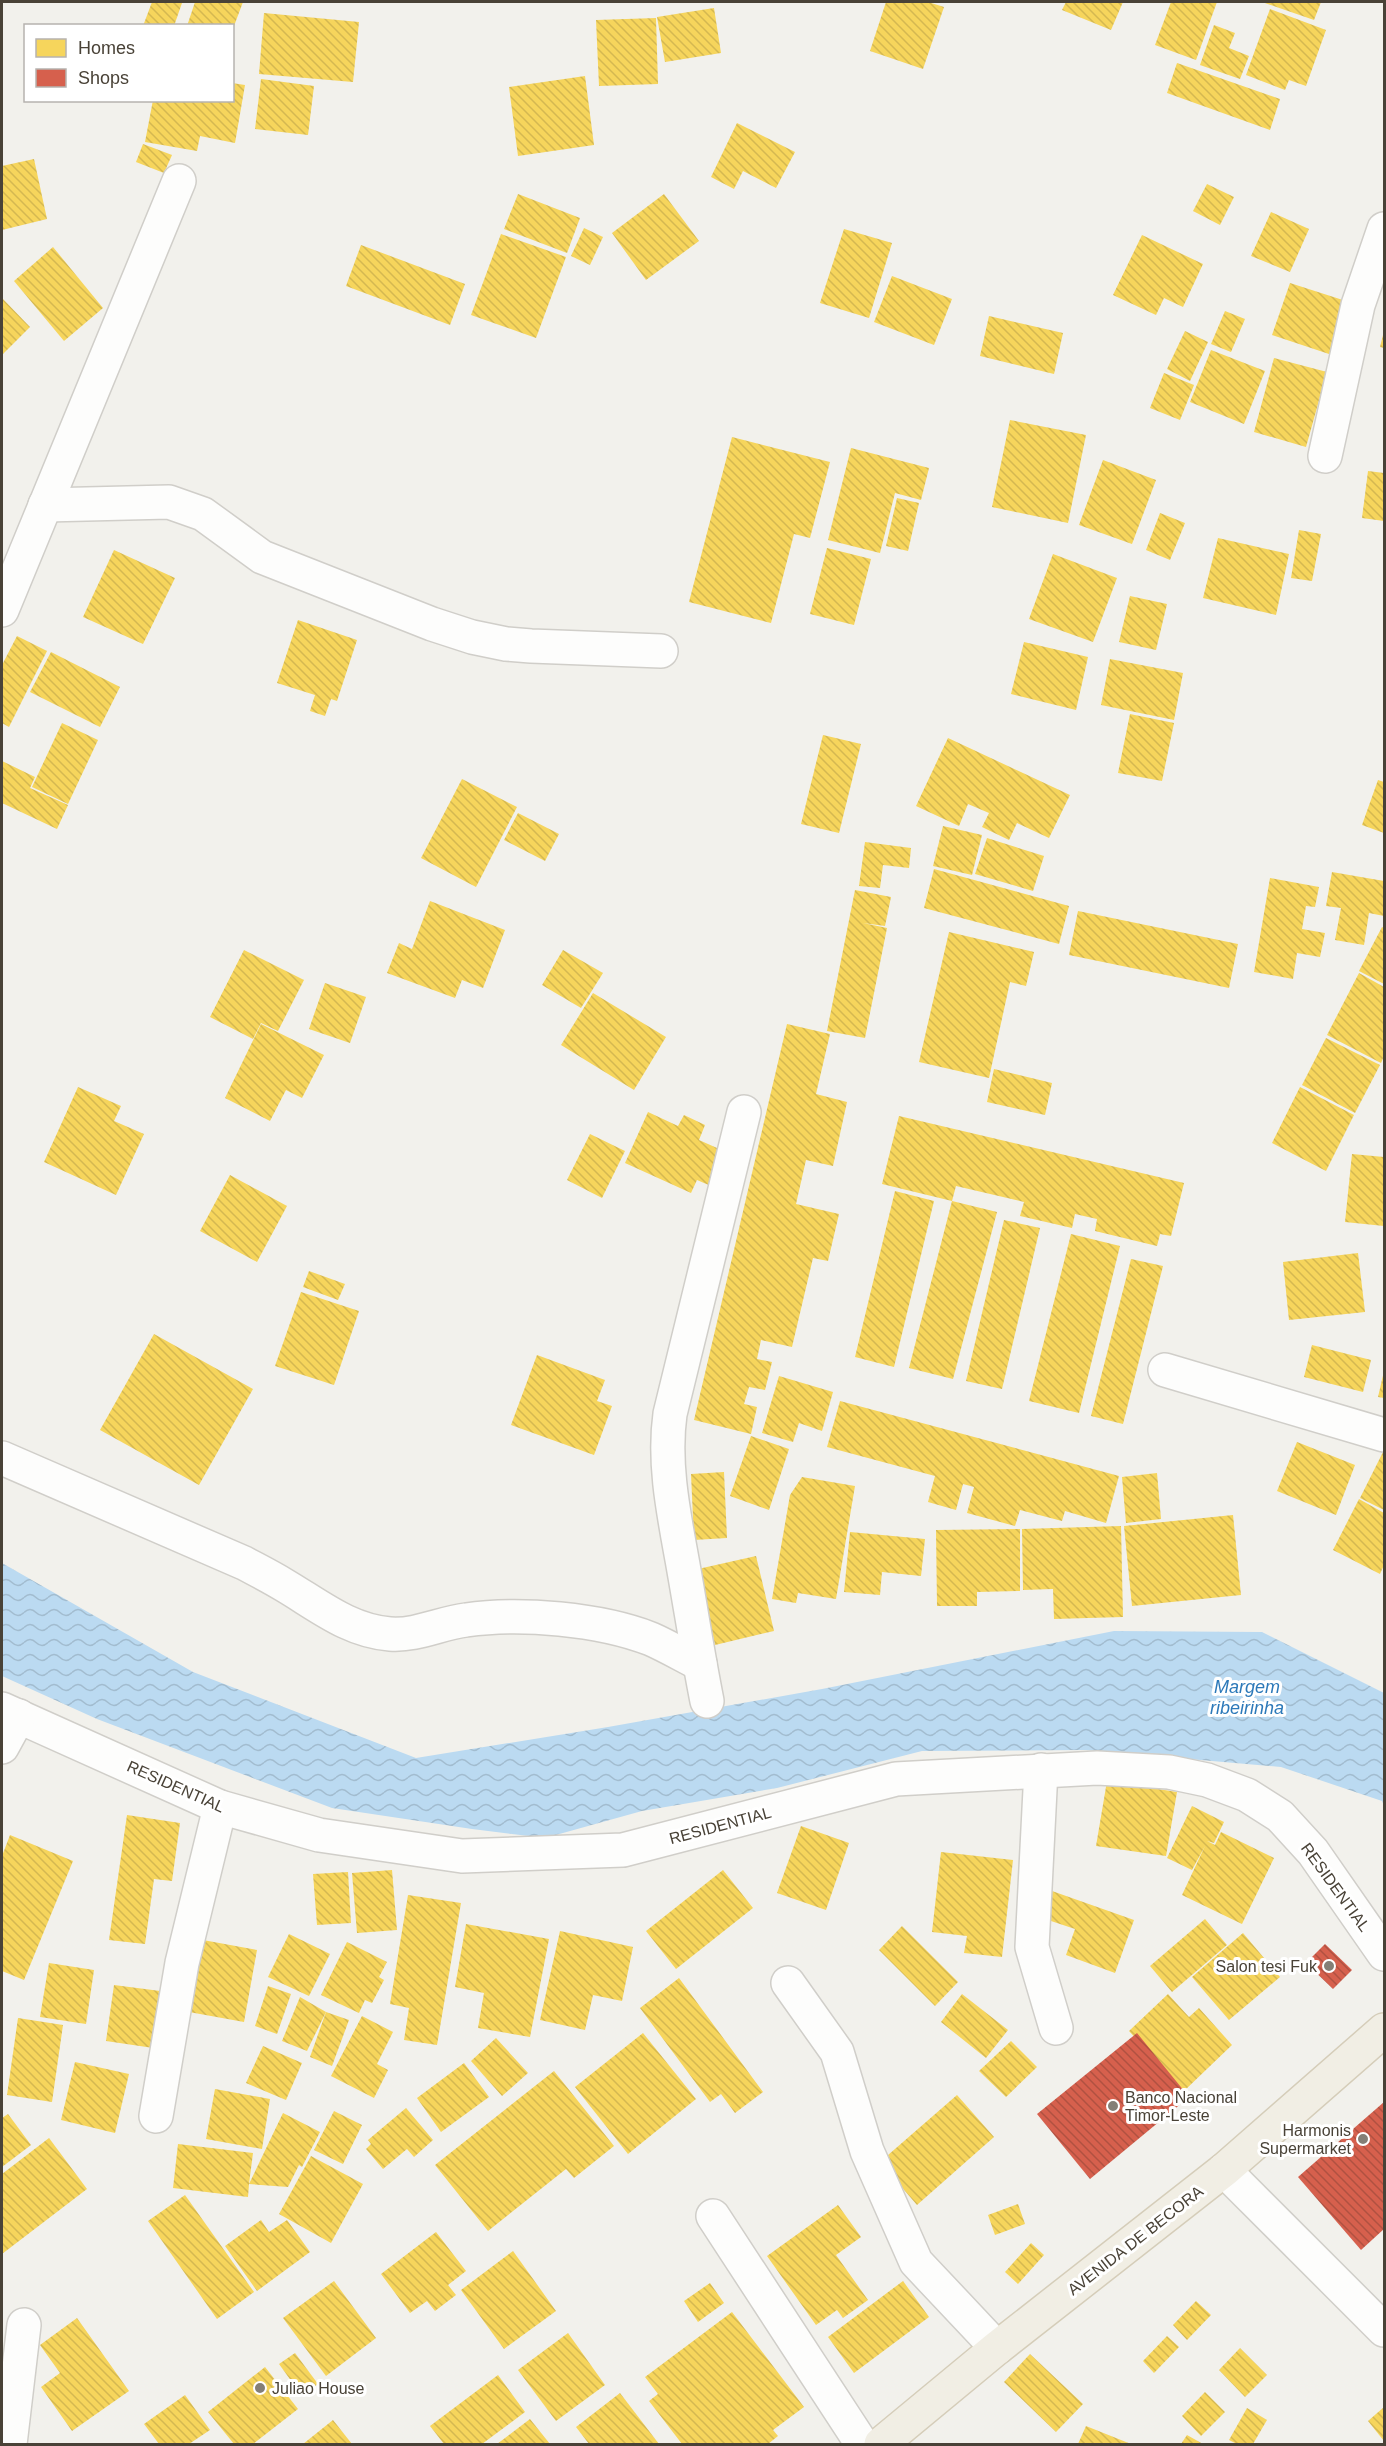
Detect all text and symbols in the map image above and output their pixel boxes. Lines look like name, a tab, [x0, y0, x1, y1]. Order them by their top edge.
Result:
legend	[24, 24, 234, 102]
text: Homes	[78, 38, 135, 58]
text: Shops	[78, 68, 129, 88]
water label: Margem ribeirinha	[1210, 1677, 1284, 1718]
street label: RESIDENTIAL	[124, 1757, 227, 1816]
street label: RESIDENTIAL	[667, 1804, 773, 1847]
street label: RESIDENTIAL	[1298, 1840, 1373, 1935]
place label: Salon tesi Fuk	[1216, 1958, 1318, 1975]
marker: Salon tesi Fuk	[1322, 1959, 1336, 1973]
place label: Banco Nacional Timor-Leste	[1125, 2089, 1237, 2124]
marker: Banco Nacional Timor-Leste	[1106, 2099, 1120, 2113]
place label: Harmonis Supermarket	[1259, 2122, 1352, 2157]
marker: Harmonis Supermarket	[1356, 2132, 1370, 2146]
street label: AVENIDA DE BECORA	[1064, 2182, 1207, 2298]
place label: Juliao House	[272, 2380, 365, 2397]
marker: Juliao House	[253, 2381, 267, 2395]

